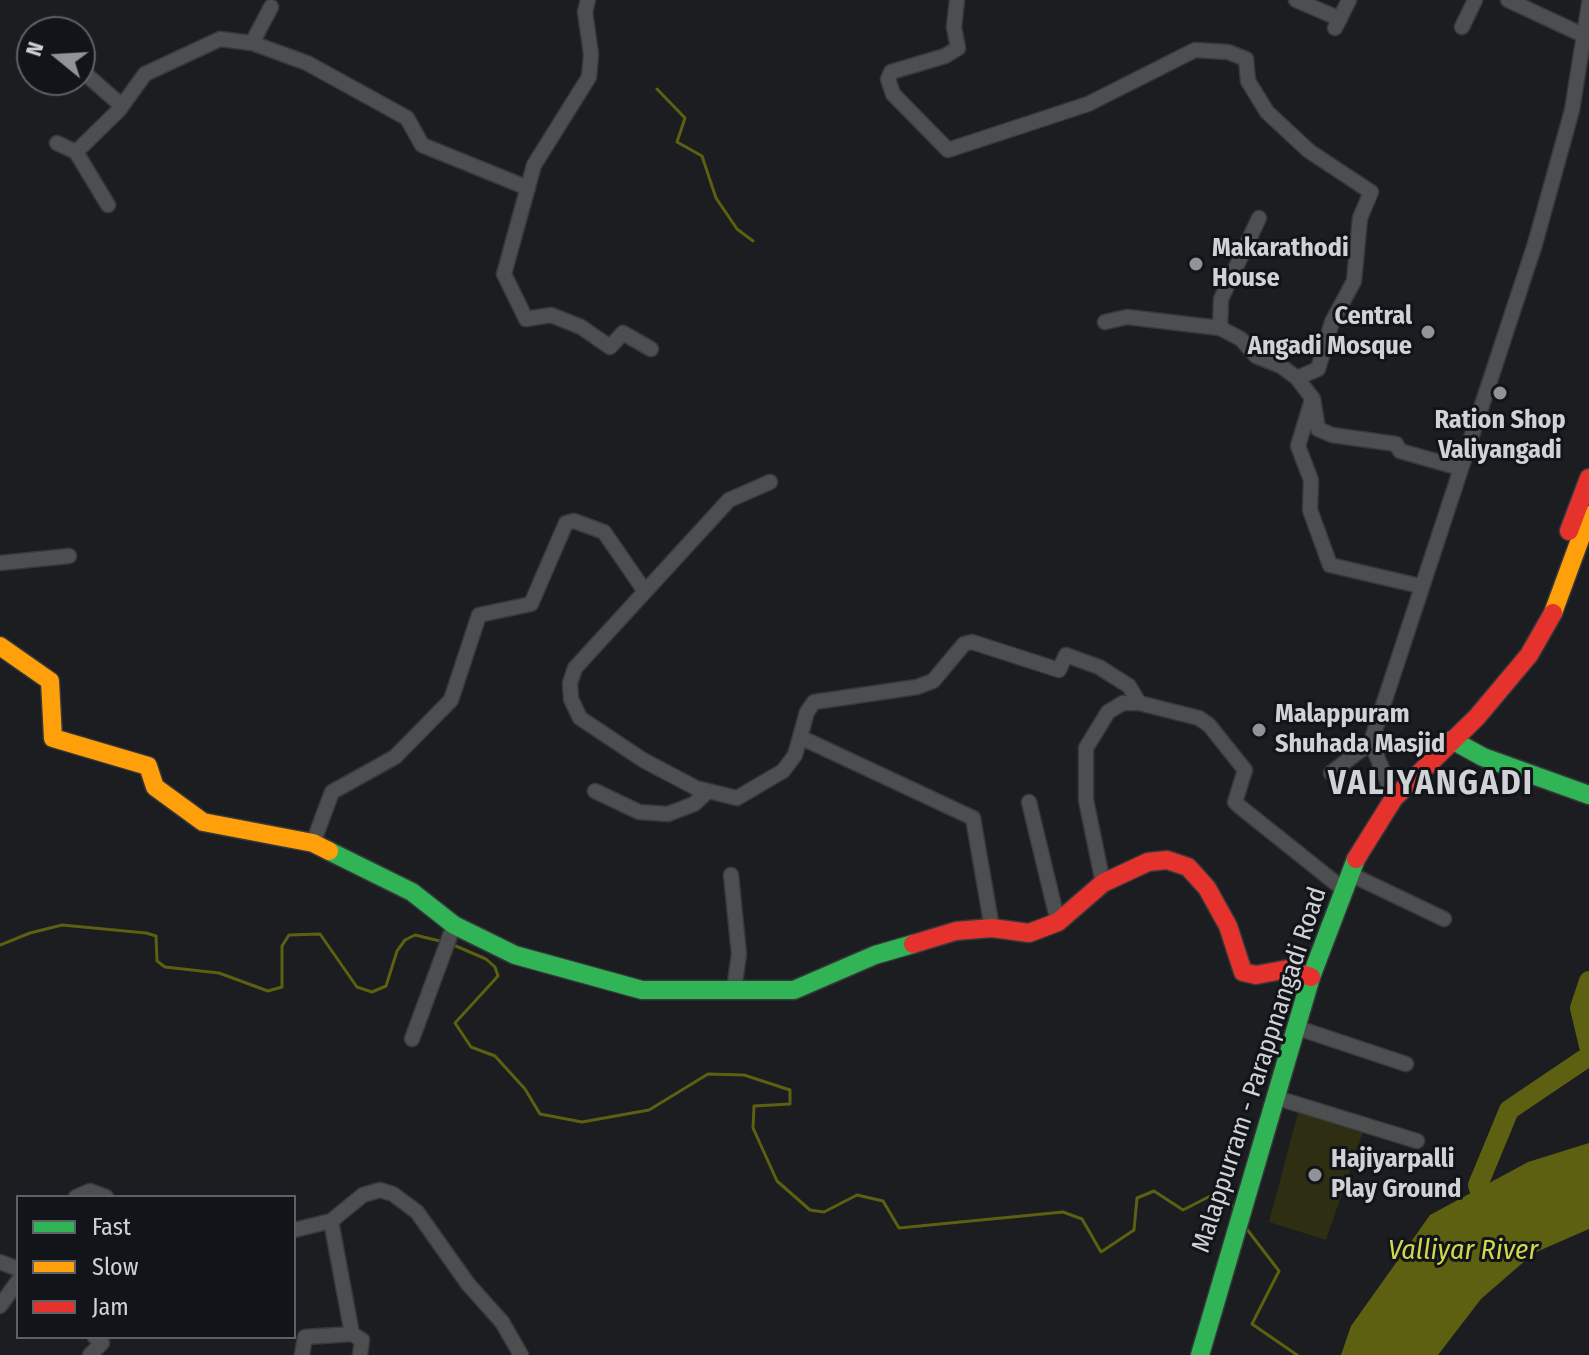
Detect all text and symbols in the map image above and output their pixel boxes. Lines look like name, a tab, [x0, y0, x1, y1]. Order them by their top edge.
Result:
north arrow	[16, 16, 96, 96]
text: N	[20, 39, 49, 59]
place label: Makarathodi House	[1212, 233, 1349, 294]
marker: Makarathodi House	[1187, 255, 1205, 273]
place label: Central Angadi Mosque	[1248, 301, 1412, 362]
marker: Central Angadi Mosque	[1419, 323, 1437, 341]
marker: Ration Shop Valiyangadi	[1491, 384, 1509, 402]
place label: Ration Shop Valiyangadi	[1434, 405, 1566, 466]
place label: Malappuram Shuhada Masjid	[1275, 699, 1445, 760]
marker: Malappuram Shuhada Masjid	[1250, 721, 1268, 739]
district label: VALIYANGADI	[1328, 765, 1534, 805]
street label: Malappurram - Parappnangadi Road	[1186, 883, 1334, 1257]
place label: Hajiyarpalli Play Ground	[1331, 1144, 1461, 1206]
marker: Hajiyarpalli Play Ground	[1306, 1166, 1324, 1184]
legend	[16, 1195, 296, 1339]
text: Fast	[92, 1213, 131, 1241]
water label: Valliyar River	[1388, 1234, 1538, 1268]
text: Slow	[92, 1253, 138, 1281]
text: Jam	[92, 1293, 129, 1321]

